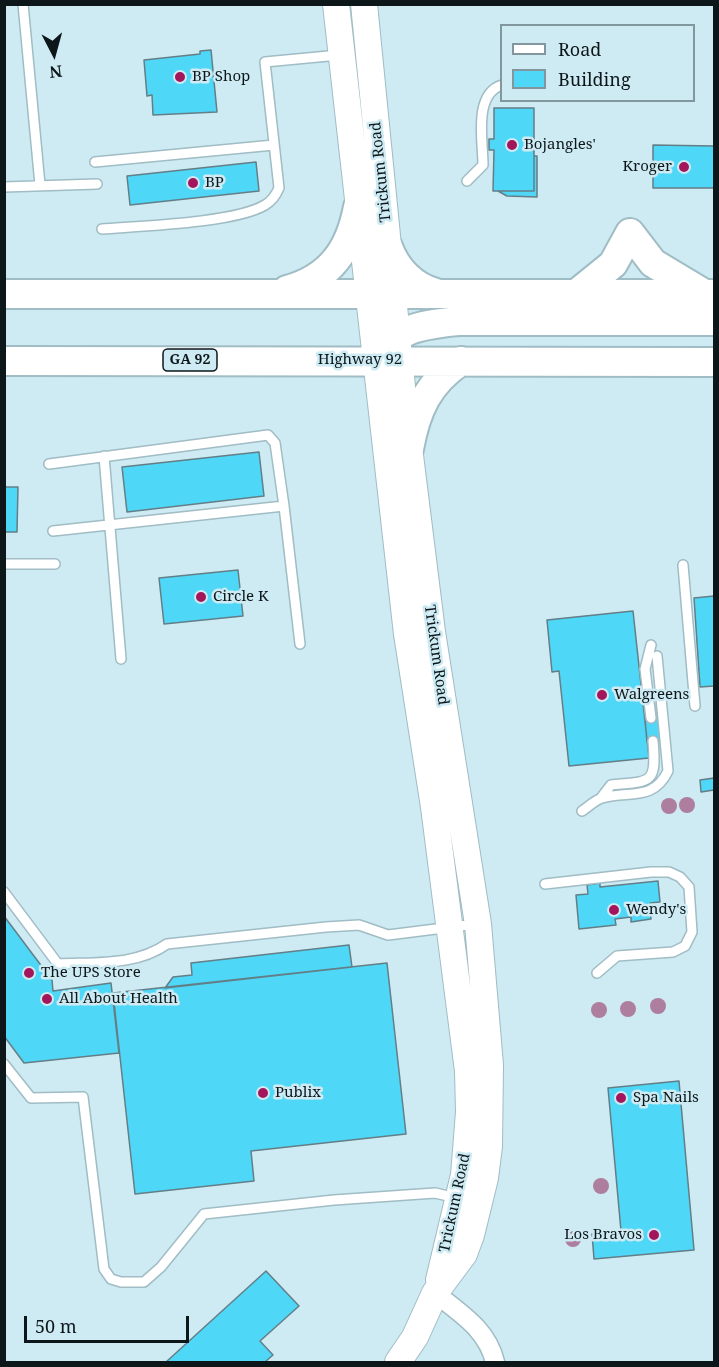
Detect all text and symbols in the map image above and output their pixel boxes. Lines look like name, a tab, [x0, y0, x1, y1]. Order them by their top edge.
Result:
north arrow	[24, 24, 84, 84]
legend	[500, 24, 695, 102]
text: Road	[558, 37, 601, 61]
text: N	[48, 60, 63, 83]
text: Building	[558, 67, 631, 91]
place label: BP Shop	[192, 68, 250, 86]
marker: BP Shop	[173, 70, 187, 84]
street label: Trickum Road	[367, 121, 395, 223]
place label: Bojangles'	[524, 136, 596, 154]
marker: Bojangles'	[505, 138, 519, 152]
place label: Kroger	[623, 158, 672, 176]
marker: Kroger	[677, 160, 691, 174]
place label: BP	[205, 174, 224, 192]
marker: BP	[186, 176, 200, 190]
road number: GA 92	[163, 349, 217, 371]
street label: Highway 92	[318, 351, 402, 369]
place label: Circle K	[213, 588, 269, 606]
marker: Circle K	[194, 590, 208, 604]
street label: Trickum Road	[420, 604, 452, 706]
place label: Walgreens	[614, 686, 689, 704]
marker: Walgreens	[595, 688, 609, 702]
place label: Wendy's	[626, 901, 686, 919]
marker: Wendy's	[607, 903, 621, 917]
place label: The UPS Store	[41, 964, 141, 982]
marker: The UPS Store	[22, 966, 36, 980]
place label: All About Health	[59, 990, 178, 1008]
marker: All About Health	[40, 992, 54, 1006]
place label: Publix	[275, 1084, 321, 1102]
marker: Publix	[256, 1086, 270, 1100]
place label: Spa Nails	[633, 1089, 699, 1107]
marker: Spa Nails	[614, 1091, 628, 1105]
street label: Trickum Road	[436, 1152, 474, 1254]
place label: Los Bravos	[564, 1226, 642, 1244]
marker: Los Bravos	[647, 1228, 661, 1242]
scale bar	[27, 1304, 192, 1342]
text: 50 m	[35, 1314, 77, 1338]

